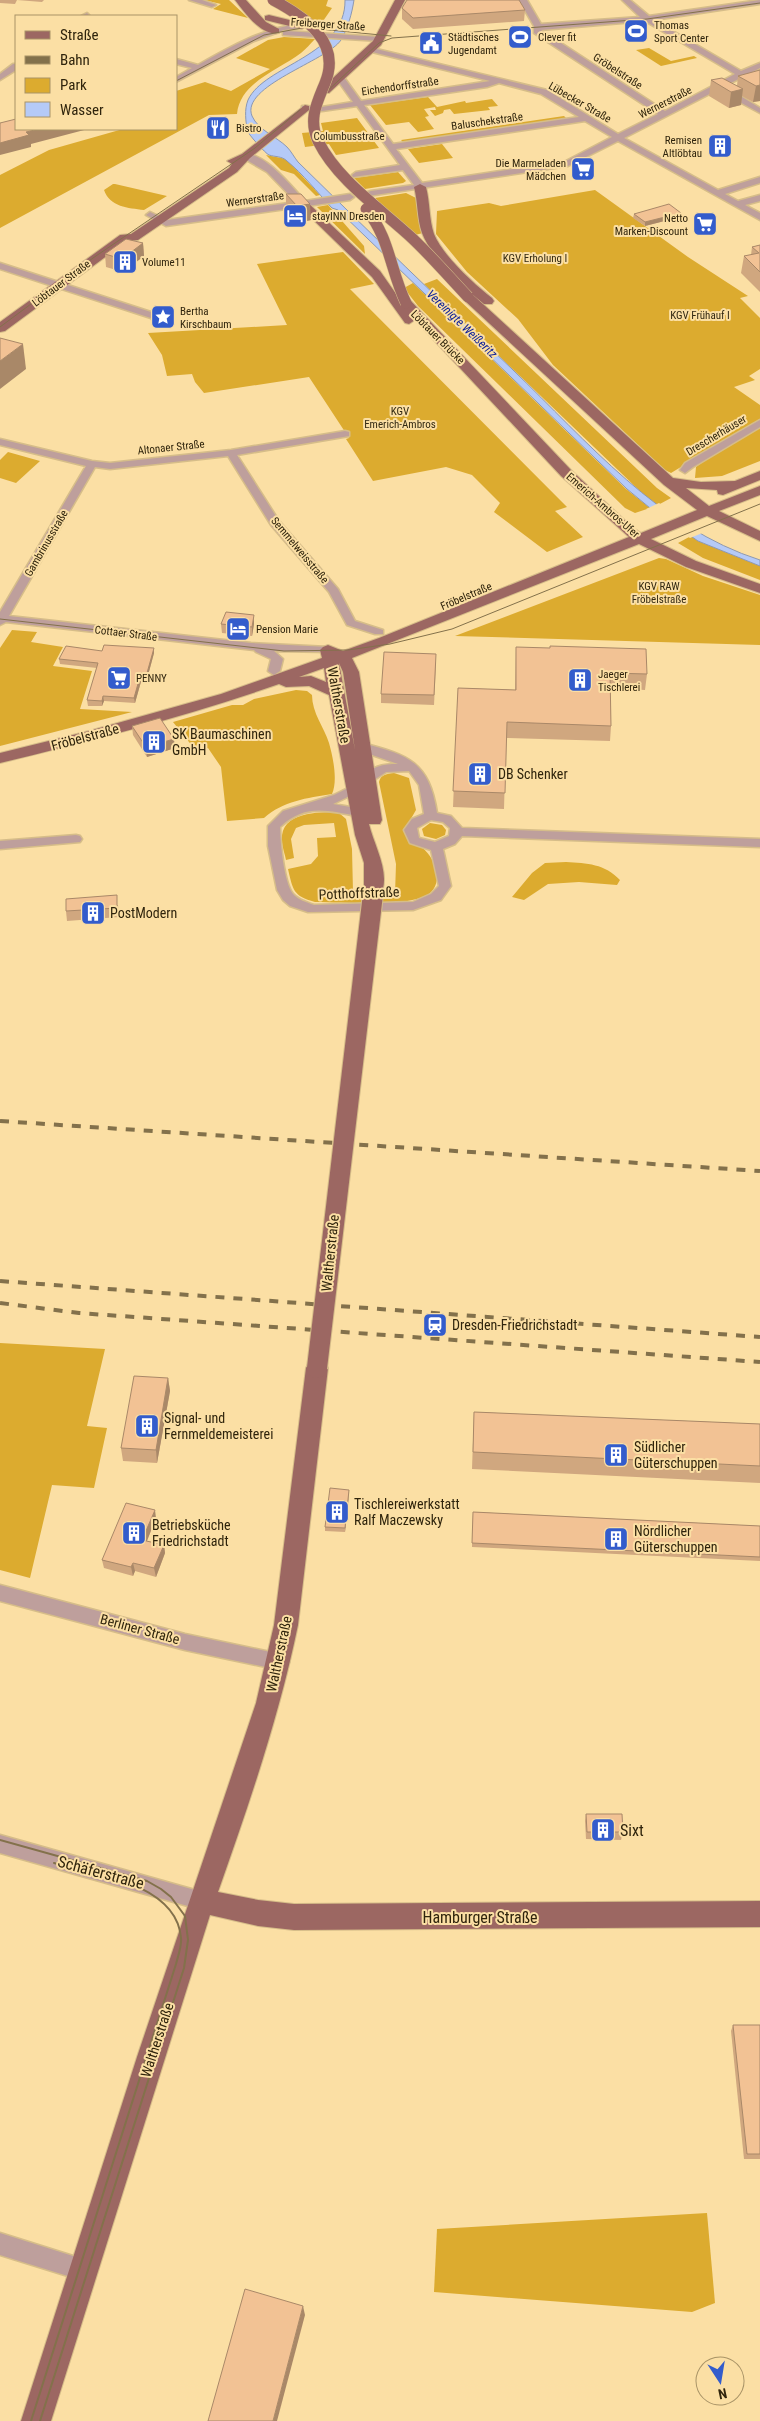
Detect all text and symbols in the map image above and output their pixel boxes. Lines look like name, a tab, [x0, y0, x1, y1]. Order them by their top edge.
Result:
legend	[15, 15, 178, 130]
street label: Freiberger Straße	[290, 15, 366, 34]
sports icon: Thomas Sport Center	[623, 18, 649, 44]
place label: Thomas Sport Center	[654, 19, 709, 45]
sports icon: Clever fit	[507, 24, 533, 50]
text: Straße	[60, 26, 99, 44]
public building icon: Städtisches Jugendamt	[418, 30, 444, 56]
place label: Städtisches Jugendamt	[448, 31, 499, 57]
place label: Clever fit	[538, 31, 576, 44]
text: Bahn	[60, 51, 90, 69]
street label: Gröbelstraße	[591, 51, 645, 92]
street label: Eichendorffstraße	[361, 75, 440, 98]
text: Park	[60, 76, 87, 94]
street label: Lübecker Straße	[546, 79, 613, 126]
street label: Wernerstraße	[636, 83, 694, 121]
text: Wasser	[60, 101, 104, 119]
street label: Baluschekstraße	[450, 110, 524, 133]
restaurant icon: Bistro	[205, 115, 231, 141]
place label: Bistro	[236, 122, 262, 135]
park label: Columbusstraße	[313, 130, 385, 143]
building icon: Remisen Altlöbtau	[707, 133, 733, 159]
place label: Remisen Altlöbtau	[663, 134, 702, 160]
supermarket icon: Die Marmeladen Mädchen	[570, 156, 596, 182]
place label: Die Marmeladen Mädchen	[495, 157, 566, 183]
street label: Wernerstraße	[225, 189, 285, 210]
hotel icon: stayINN Dresden	[282, 203, 308, 229]
place label: stayINN Dresden	[312, 210, 385, 223]
supermarket icon: Netto Marken-Discount	[692, 211, 718, 237]
place label: Netto Marken-Discount	[615, 212, 688, 238]
building icon: Volume11	[112, 249, 138, 275]
park label: KGV Erholung I	[503, 252, 567, 265]
place label: Volume11	[142, 256, 186, 269]
street label: Löbtauer Straße	[30, 257, 93, 309]
water label: Vereinigte Weißeritz	[424, 287, 501, 362]
place icon: Bertha Kirschbaum	[150, 304, 176, 330]
place label: Bertha Kirschbaum	[180, 305, 232, 331]
street label: Löbtauer Brücke	[408, 308, 467, 367]
park label: KGV Frühauf I	[670, 309, 730, 322]
park label: KGV Emerich-Ambros	[364, 405, 436, 431]
street label: Drescherhäuser	[684, 412, 749, 459]
street label: Altonaer Straße	[137, 438, 205, 457]
street label: Emerich-Ambros-Ufer	[563, 470, 642, 541]
street label: Gambrinusstraße	[22, 508, 71, 579]
street label: Semmelweisstraße	[268, 515, 331, 586]
street label: Fröbelstraße	[439, 580, 494, 613]
park label: KGV RAW Fröbelstraße	[632, 580, 686, 606]
hotel icon: Pension Marie	[225, 616, 251, 642]
street label: Cottaer Straße	[94, 623, 158, 644]
place label: Pension Marie	[256, 623, 318, 636]
supermarket icon: PENNY	[106, 665, 132, 691]
street label: Waltherstraße	[324, 666, 354, 745]
building icon: Jaeger Tischlerei	[567, 667, 593, 693]
place label: Jaeger Tischlerei	[598, 668, 640, 694]
place label: PENNY	[136, 672, 167, 685]
street label: Fröbelstraße	[49, 720, 121, 754]
place label: SK Baumaschinen GmbH	[172, 726, 271, 758]
building icon: SK Baumaschinen GmbH	[141, 729, 167, 755]
building icon: DB Schenker	[467, 761, 493, 787]
place label: DB Schenker	[498, 766, 568, 782]
street label: Potthoffstraße	[318, 884, 400, 902]
building icon: PostModern	[80, 900, 106, 926]
place label: PostModern	[110, 905, 177, 921]
street label: Waltherstraße	[318, 1213, 342, 1292]
station icon: Dresden-Friedrichstadt	[422, 1312, 448, 1338]
place label: Dresden-Friedrichstadt	[452, 1317, 577, 1333]
place label: Signal- und Fernmeldemeisterei	[164, 1410, 273, 1442]
building icon: Signal- und Fernmeldemeisterei	[134, 1413, 160, 1439]
place label: Südlicher Güterschuppen	[634, 1439, 718, 1471]
building icon: Südlicher Güterschuppen	[603, 1442, 629, 1468]
place label: Tischlereiwerkstatt Ralf Maczewsky	[354, 1496, 460, 1528]
building icon: Tischlereiwerkstatt Ralf Maczewsky	[324, 1499, 350, 1525]
place label: Betriebsküche Friedrichstadt	[152, 1517, 231, 1549]
building icon: Betriebsküche Friedrichstadt	[121, 1520, 147, 1546]
place label: Nördlicher Güterschuppen	[634, 1523, 718, 1555]
building icon: Nördlicher Güterschuppen	[603, 1526, 629, 1552]
street label: Berliner Straße	[98, 1611, 182, 1647]
street label: Waltherstraße	[263, 1614, 295, 1693]
building icon: Sixt	[590, 1817, 616, 1843]
place label: Sixt	[620, 1821, 644, 1840]
street label: Schäferstraße	[56, 1852, 146, 1893]
street label: Hamburger Straße	[422, 1908, 538, 1927]
street label: Waltherstraße	[137, 2000, 177, 2079]
north arrow	[695, 2356, 745, 2406]
text: N	[717, 2385, 729, 2402]

